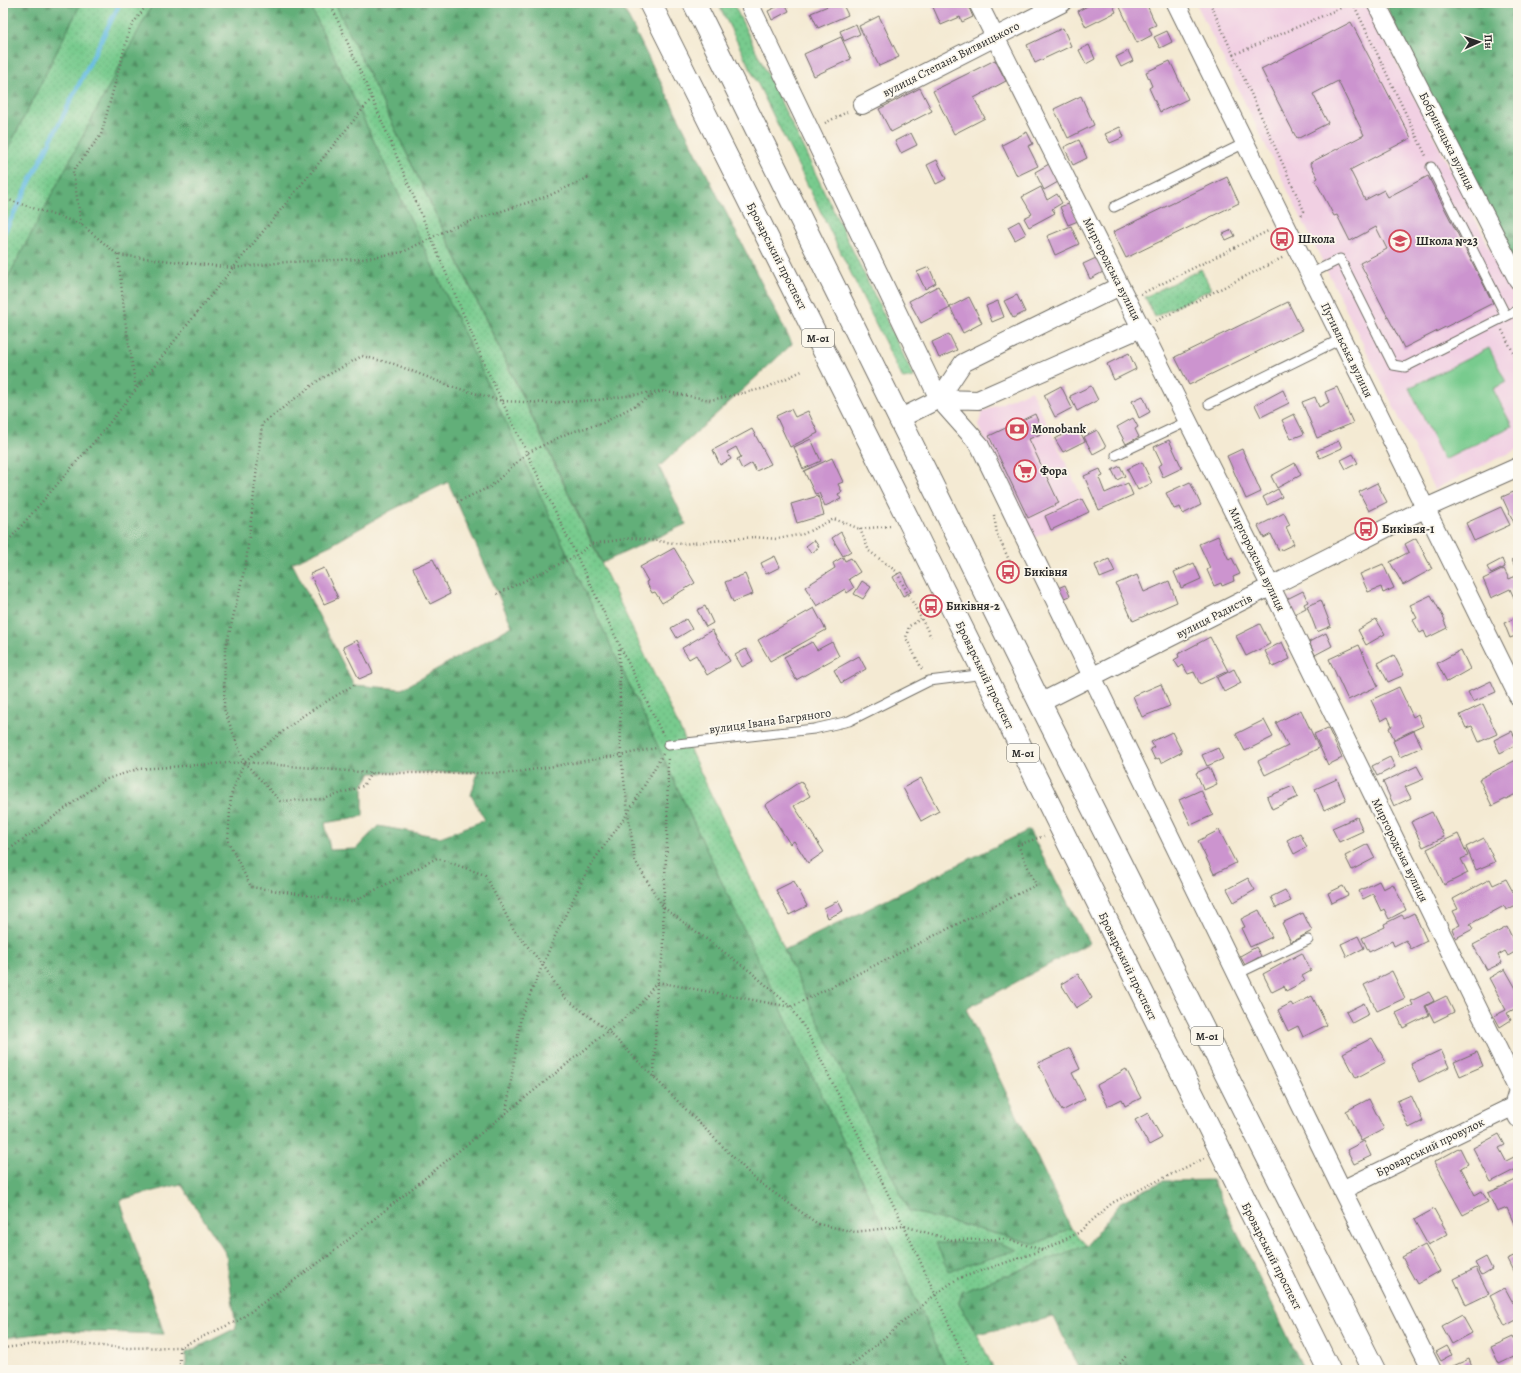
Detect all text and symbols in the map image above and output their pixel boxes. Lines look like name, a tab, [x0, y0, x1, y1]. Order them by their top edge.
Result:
street label: вулиця Степана Витвицького	[880, 17, 1022, 101]
north arrow	[1459, 22, 1499, 62]
text: Пн	[1481, 34, 1496, 50]
street label: Бобринецька вулиця	[1415, 89, 1479, 193]
street label: Броварський проспект	[743, 200, 811, 313]
street label: Миргородська вулиця	[1079, 215, 1145, 323]
bus stop icon: Школа	[1269, 226, 1295, 252]
school or university icon: Школа №23	[1387, 228, 1413, 254]
place label: Школа	[1298, 231, 1335, 247]
place label: Школа №23	[1416, 233, 1478, 249]
street label: Путивльська вулиця	[1317, 300, 1377, 400]
road number: М-01	[802, 329, 834, 347]
bank icon: Monobank	[1004, 416, 1030, 442]
place label: Monobank	[1032, 421, 1087, 437]
supermarket icon: Фора	[1012, 458, 1038, 484]
place label: Фора	[1040, 463, 1067, 479]
street label: Миргородська вулиця	[1225, 504, 1289, 614]
bus stop icon: Бикiвня-1	[1353, 516, 1379, 542]
place label: Бикiвня-1	[1382, 521, 1435, 537]
bus stop icon: Бикiвня	[995, 559, 1021, 585]
place label: Бикiвня	[1024, 564, 1068, 580]
street label: вулиця Радистів	[1173, 590, 1255, 642]
bus stop icon: Бикiвня-2	[918, 593, 944, 619]
place label: Бикiвня-2	[946, 598, 1000, 614]
street label: Броварський проспект	[952, 618, 1018, 732]
street label: вулиця Івана Багряного	[708, 705, 832, 737]
road number: М-01	[1007, 744, 1039, 762]
street label: Миргородська вулиця	[1368, 795, 1432, 905]
street label: Броварський проспект	[1095, 909, 1161, 1023]
road number: М-01	[1191, 1027, 1223, 1045]
street label: Броварський провулок	[1373, 1114, 1487, 1180]
street label: Броварський проспект	[1238, 1200, 1306, 1313]

